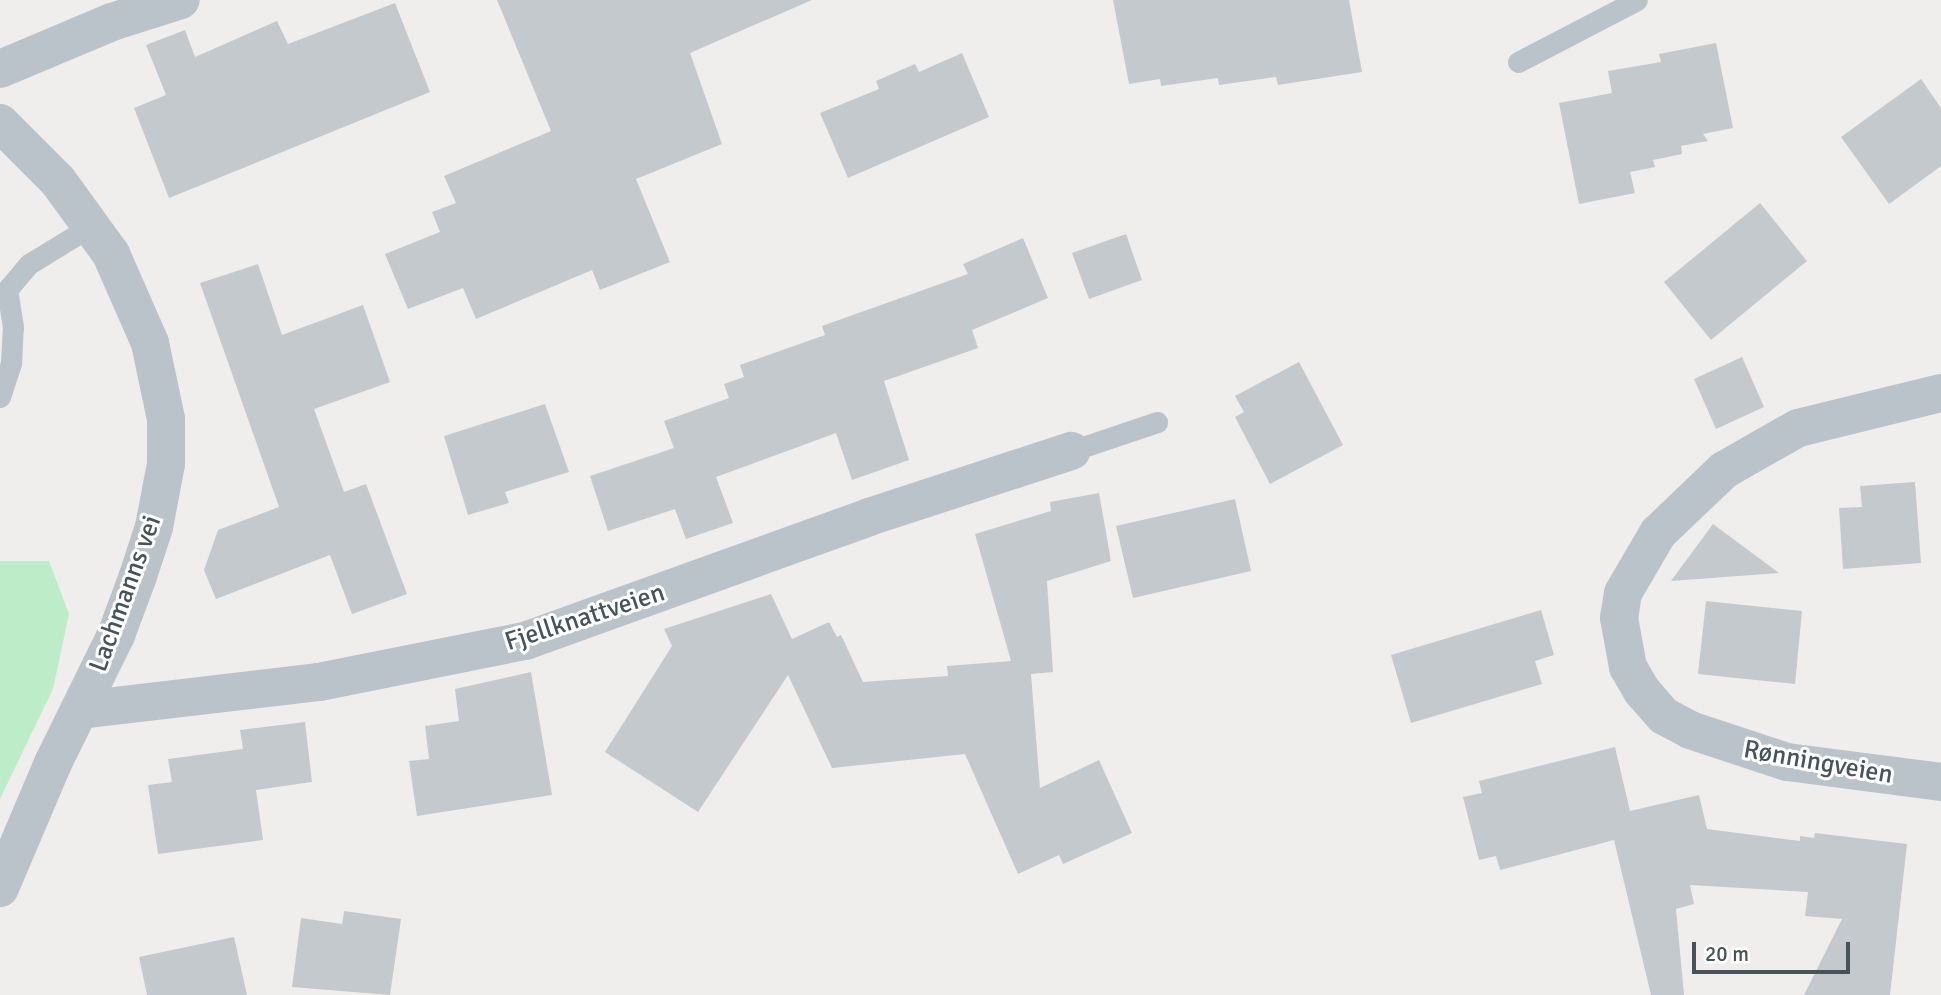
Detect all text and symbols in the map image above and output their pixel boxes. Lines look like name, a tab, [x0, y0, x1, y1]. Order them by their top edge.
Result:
street label: Lachmanns vei	[83, 512, 169, 676]
street label: Fjellknattveien	[501, 577, 669, 659]
street label: Rønningveien	[1741, 735, 1895, 791]
scale bar	[1696, 928, 1854, 972]
text: 20 m	[1705, 941, 1749, 967]

